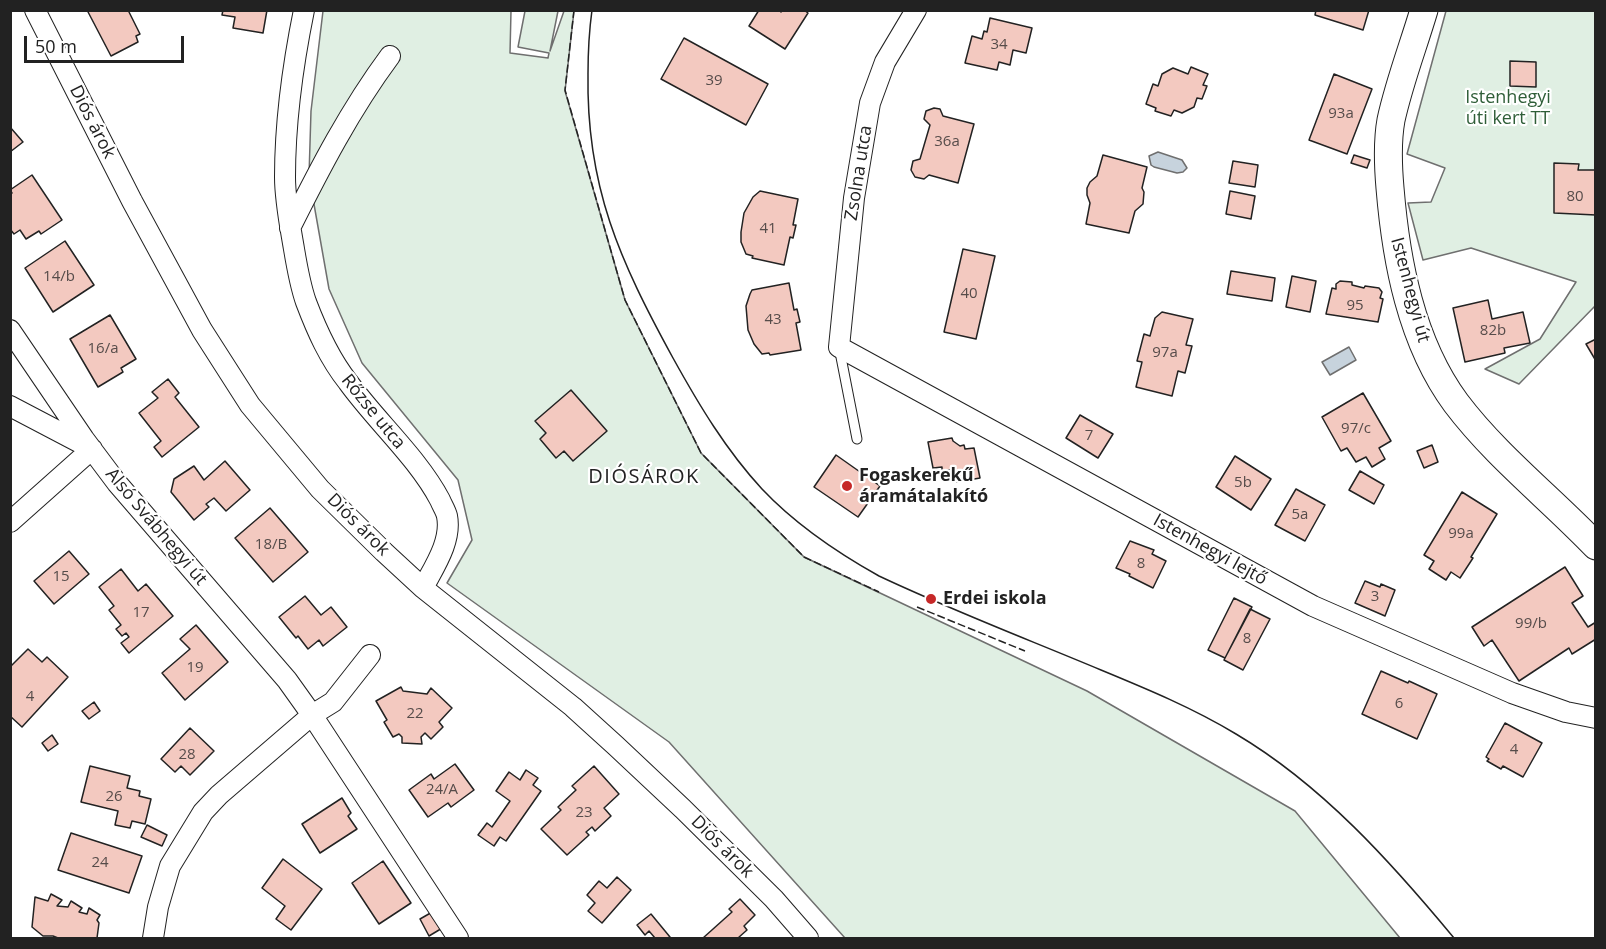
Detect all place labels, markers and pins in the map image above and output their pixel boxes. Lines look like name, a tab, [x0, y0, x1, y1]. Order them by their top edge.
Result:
place label: Fogaskerekű áramátalakító	[859, 465, 988, 508]
marker: Fogaskerekű áramátalakító	[840, 479, 854, 493]
place label: Erdei iskola	[943, 588, 1047, 610]
marker: Erdei iskola	[924, 592, 938, 606]

